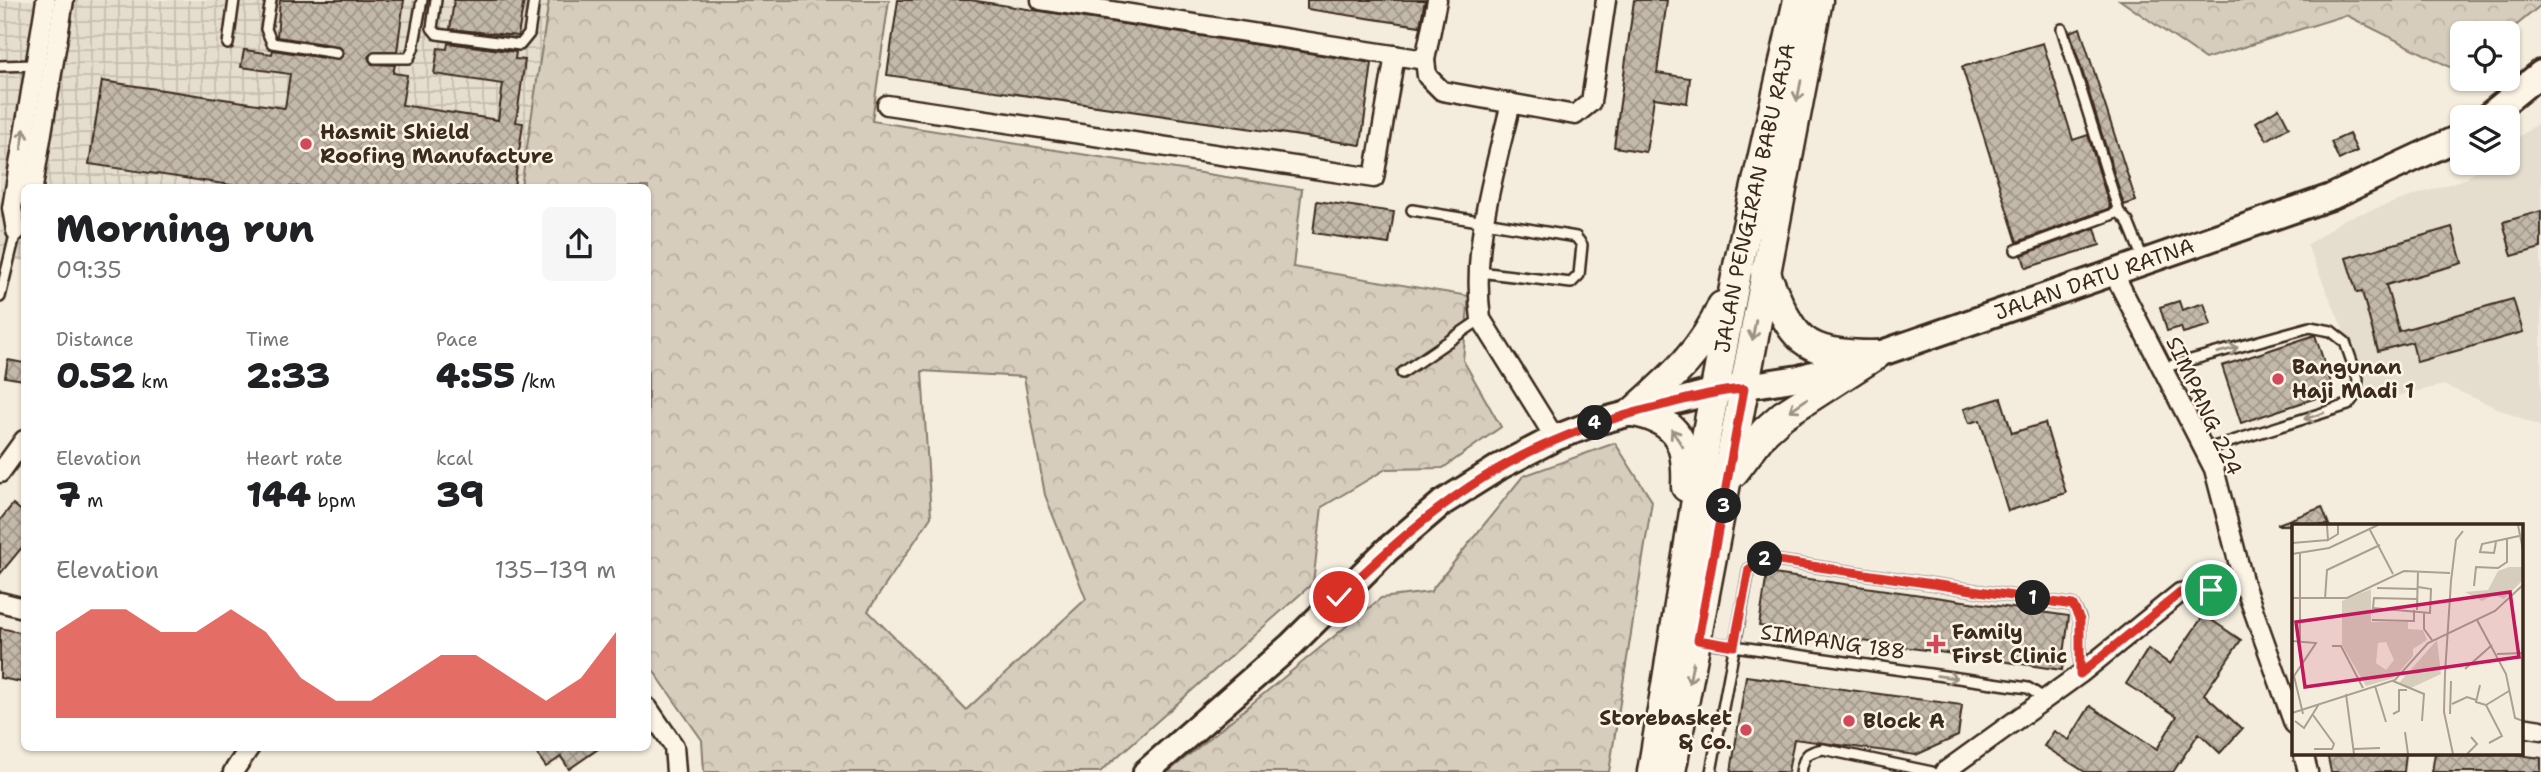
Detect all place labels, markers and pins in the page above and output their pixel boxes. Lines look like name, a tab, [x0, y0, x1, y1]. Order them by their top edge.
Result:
place label: Hasmit Shield Roofing Manufacture	[320, 118, 554, 170]
marker: Hasmit Shield Roofing Manufacture	[298, 136, 314, 152]
place label: Bangunan Haji Madi 1	[2292, 353, 2414, 405]
marker: Bangunan Haji Madi 1	[2270, 371, 2286, 387]
pin: 4	[1578, 406, 1612, 440]
pin: 3	[1706, 489, 1742, 524]
pin: 2	[1748, 542, 1782, 576]
pin	[2181, 560, 2241, 620]
pin	[1309, 567, 1369, 627]
pin: 1	[2016, 580, 2050, 616]
place label: Family First Clinic	[1952, 618, 2067, 670]
marker: Family First Clinic	[1926, 634, 1946, 654]
place label: Storebasket & Co.	[1599, 704, 1732, 756]
place label: Block A	[1863, 707, 1945, 735]
marker: Block A	[1841, 713, 1857, 729]
marker: Storebasket & Co.	[1738, 722, 1754, 738]

